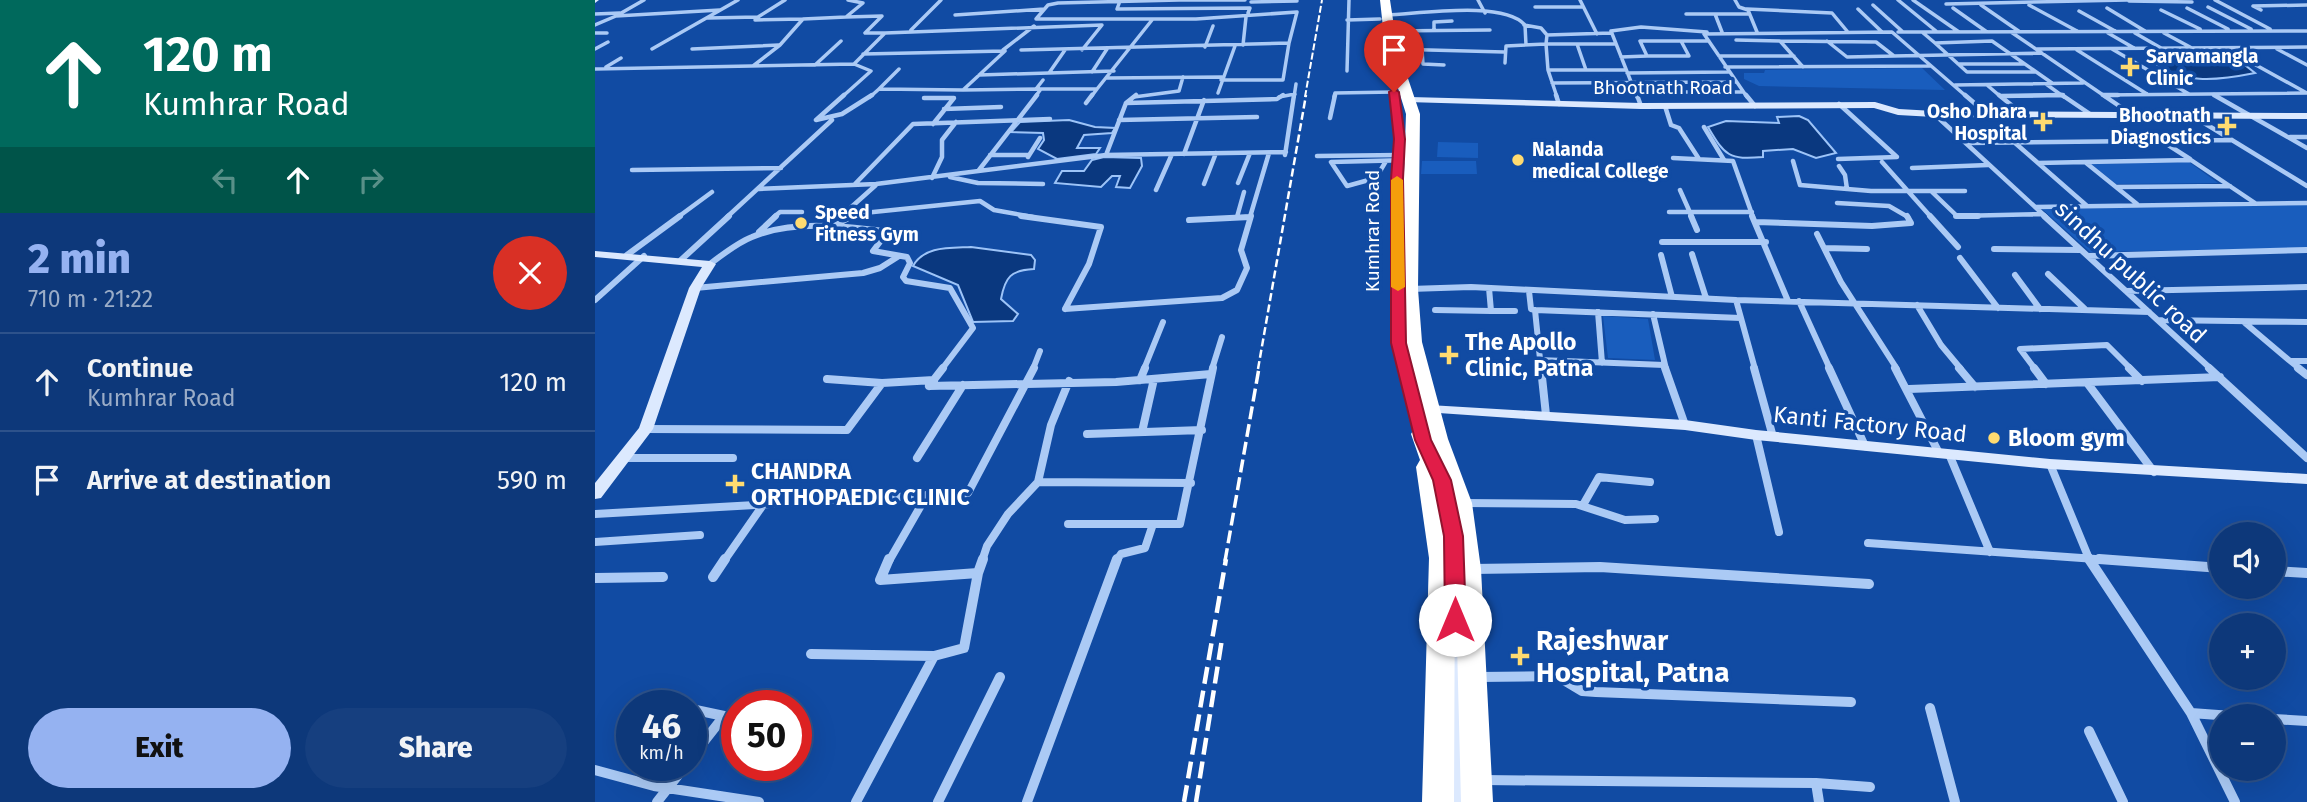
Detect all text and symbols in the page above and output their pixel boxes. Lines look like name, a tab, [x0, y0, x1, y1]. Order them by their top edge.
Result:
pin	[1364, 20, 1424, 92]
text: 120 m	[143, 25, 273, 84]
icon: ahead	[28, 28, 119, 119]
icon: arrive	[1375, 31, 1413, 69]
place label: Sarvamangla Clinic	[2146, 45, 2259, 90]
marker: Sarvamangla Clinic	[2120, 57, 2140, 77]
street label: Bhootnath Road	[1593, 76, 1733, 99]
text: Kumhrar Road	[143, 85, 350, 123]
place label: Osho Dhara Hospital	[1927, 100, 2027, 145]
place label: Bhootnath Diagnostics	[2110, 104, 2211, 149]
marker: Osho Dhara Hospital	[2033, 112, 2053, 132]
marker: Bhootnath Diagnostics	[2217, 116, 2237, 136]
place label: Nalanda medical College	[1532, 138, 1668, 183]
marker: Nalanda medical College	[1510, 152, 1526, 168]
icon: left	[206, 161, 244, 199]
icon: ahead	[279, 161, 317, 199]
icon: right	[352, 161, 390, 199]
street label: Kumhrar Road	[1361, 170, 1384, 292]
street label: sindhu public road	[2050, 195, 2212, 349]
place label: Speed Fitness Gym	[815, 201, 919, 246]
marker: Speed Fitness Gym	[793, 215, 809, 231]
text: 2 min	[28, 234, 131, 284]
button: close	[493, 236, 567, 310]
text: 710 m · 21:22	[28, 285, 153, 313]
place label: The Apollo Clinic, Patna	[1465, 328, 1593, 382]
marker: The Apollo Clinic, Patna	[1439, 345, 1459, 365]
text: Continue	[87, 353, 193, 384]
icon: ahead	[28, 363, 66, 401]
text: 120 m	[499, 367, 567, 398]
text: Kumhrar Road	[87, 384, 236, 412]
street label: Kanti Factory Road	[1772, 400, 1968, 448]
place label: Bloom gym	[2008, 424, 2125, 452]
marker: Bloom gym	[1986, 430, 2002, 446]
place label: CHANDRA ORTHOPAEDIC CLINIC	[751, 457, 970, 511]
icon: arrive	[28, 461, 66, 499]
text: Arrive at destination	[87, 465, 331, 496]
text: 590 m	[497, 465, 567, 496]
marker: CHANDRA ORTHOPAEDIC CLINIC	[725, 474, 745, 494]
map controls	[2209, 522, 2286, 781]
button: sound	[2209, 522, 2286, 599]
position arrow	[1418, 583, 1492, 657]
button: +	[2209, 613, 2286, 690]
place label: Rajeshwar Hospital, Patna	[1536, 624, 1730, 689]
marker: Rajeshwar Hospital, Patna	[1510, 646, 1530, 666]
speed limit sign: 50	[721, 690, 812, 781]
button: −	[2209, 704, 2286, 781]
text: 46	[642, 705, 681, 747]
button: Exit	[28, 708, 291, 788]
button: Share	[305, 708, 567, 788]
text: km/h	[639, 742, 684, 764]

